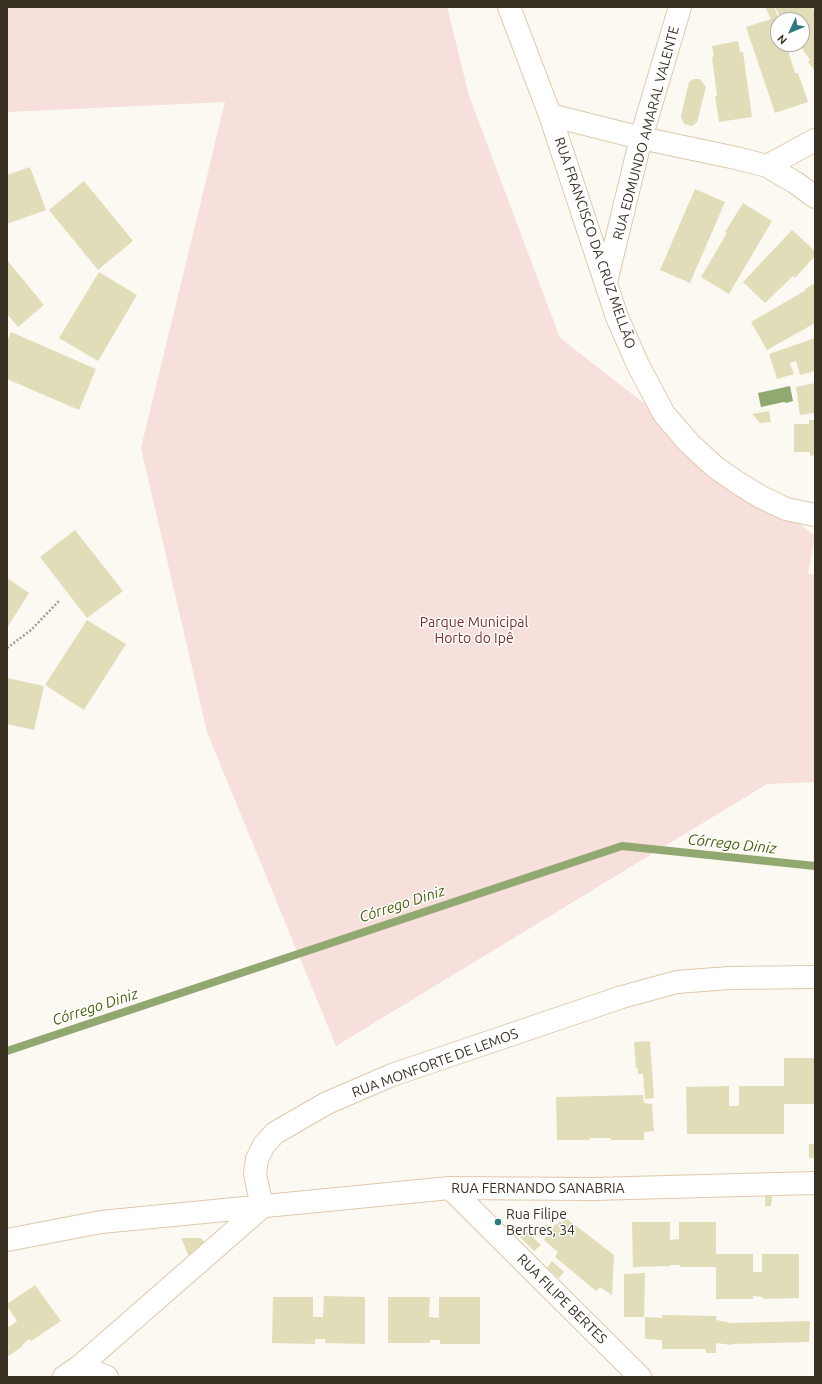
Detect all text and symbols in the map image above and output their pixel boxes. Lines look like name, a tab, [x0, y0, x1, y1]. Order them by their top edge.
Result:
north arrow	[770, 12, 810, 52]
street label: RUA EDMUNDO AMARAL VALENTE	[609, 24, 683, 242]
text: N	[775, 33, 789, 47]
street label: RUA FRANCISCO DA CRUZ MELLÃO	[551, 135, 639, 351]
park label: Parque Municipal Horto do Ipê	[420, 614, 528, 646]
water label: Córrego Diniz	[687, 830, 777, 858]
water label: Córrego Diniz	[357, 882, 447, 926]
water label: Córrego Diniz	[50, 985, 140, 1029]
street label: RUA MONFORTE DE LEMOS	[350, 1025, 520, 1101]
street label: RUA FERNANDO SANABRIA	[451, 1180, 625, 1196]
place label: Rua Filipe Bertres, 34	[506, 1206, 575, 1238]
marker: Rua Filipe Bertres, 34	[493, 1217, 503, 1227]
street label: RUA FILIPE BERTES	[514, 1251, 610, 1347]

